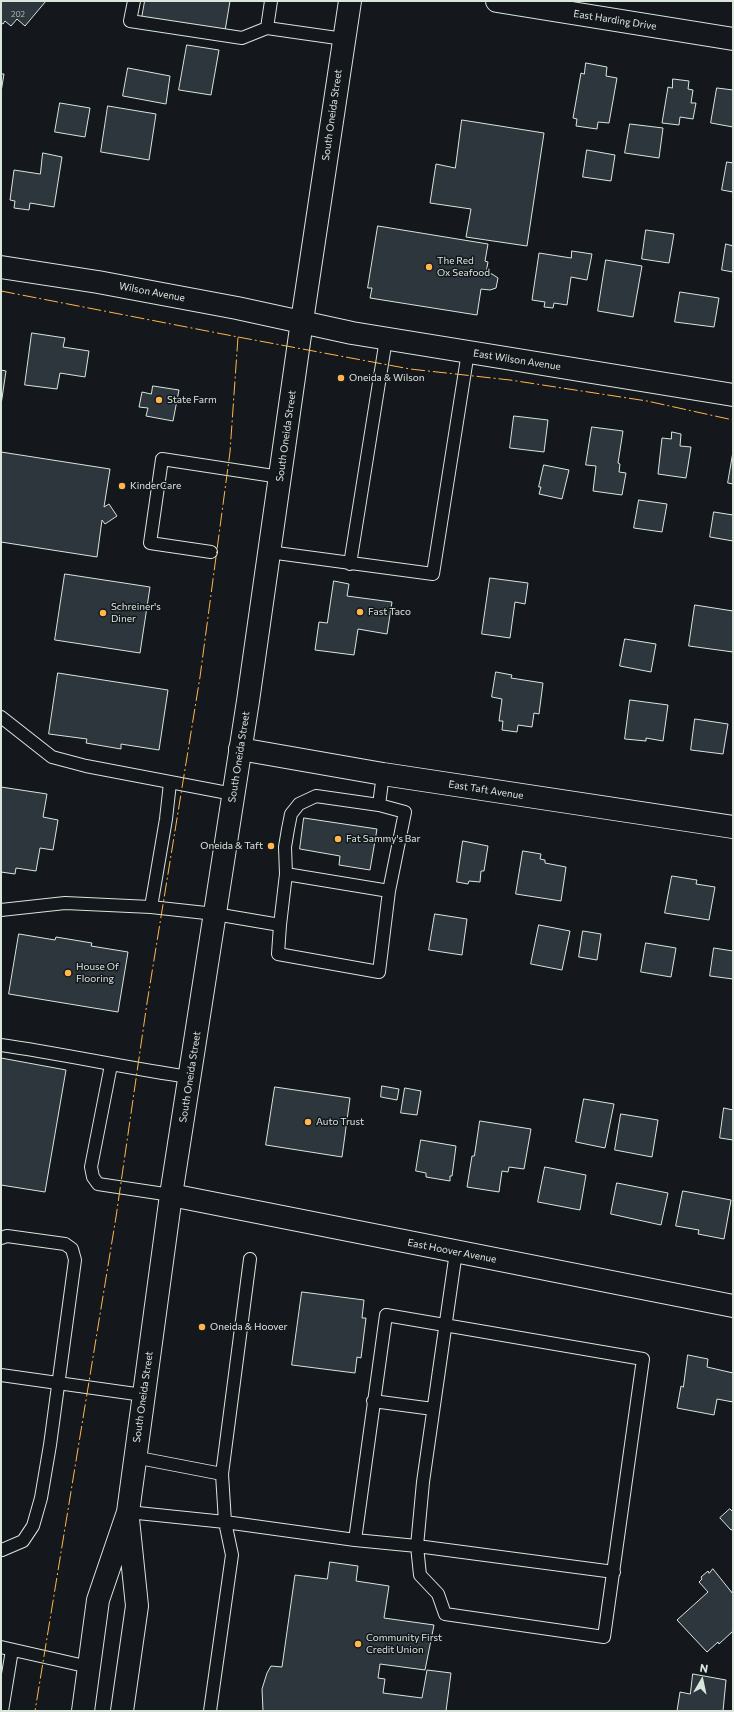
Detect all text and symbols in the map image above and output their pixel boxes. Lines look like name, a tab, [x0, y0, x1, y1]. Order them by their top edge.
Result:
street label: East Harding Drive	[573, 8, 657, 32]
house number: 202	[11, 9, 25, 19]
street label: South Oneida Street	[320, 69, 344, 161]
place label: The Red Ox Seafood	[437, 255, 490, 278]
marker: The Red Ox Seafood	[424, 262, 434, 272]
street label: Wilson Avenue	[118, 280, 186, 304]
street label: East Wilson Avenue	[472, 347, 562, 373]
place label: Oneida & Wilson	[349, 372, 424, 384]
marker: Oneida & Wilson	[336, 373, 346, 383]
street label: South Oneida Street	[274, 390, 298, 482]
place label: State Farm	[167, 394, 217, 406]
marker: State Farm	[154, 395, 164, 405]
place label: KinderCare	[130, 480, 181, 492]
marker: KinderCare	[117, 481, 127, 491]
place label: Schreiner's Diner	[111, 601, 161, 624]
place label: Fast Taco	[368, 606, 411, 618]
marker: Fast Taco	[355, 607, 365, 617]
marker: Schreiner's Diner	[98, 608, 108, 618]
street label: South Oneida Street	[226, 711, 252, 803]
street label: East Taft Avenue	[448, 778, 524, 802]
place label: Fat Sammy's Bar	[346, 833, 421, 845]
marker: Fat Sammy's Bar	[333, 834, 343, 844]
place label: Oneida & Taft	[200, 840, 263, 852]
marker: Oneida & Taft	[266, 841, 276, 851]
place label: House Of Flooring	[76, 961, 119, 984]
marker: House Of Flooring	[63, 968, 73, 978]
street label: South Oneida Street	[177, 1031, 203, 1123]
place label: Auto Trust	[316, 1116, 364, 1128]
marker: Auto Trust	[303, 1117, 313, 1127]
street label: East Hoover Avenue	[406, 1236, 498, 1266]
place label: Oneida & Hoover	[210, 1321, 287, 1333]
marker: Oneida & Hoover	[197, 1322, 207, 1332]
street label: South Oneida Street	[131, 1351, 155, 1443]
place label: Community First Credit Union	[366, 1632, 442, 1656]
marker: Community First Credit Union	[353, 1639, 363, 1649]
north arrow	[682, 1660, 722, 1700]
text: N	[699, 1661, 709, 1675]

